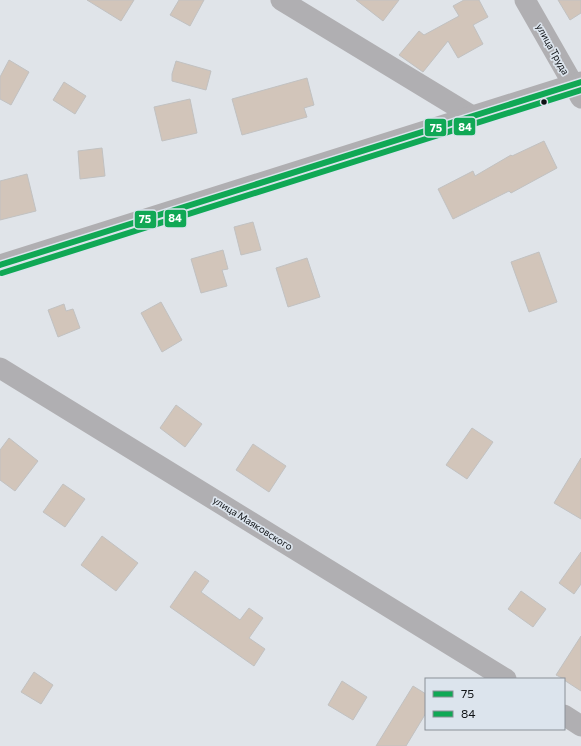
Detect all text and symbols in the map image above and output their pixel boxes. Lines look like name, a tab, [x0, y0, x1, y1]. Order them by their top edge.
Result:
street label: улица Труда	[534, 21, 572, 77]
unlabelled marker	[539, 97, 549, 107]
line badge: 84	[453, 117, 476, 136]
line badge: 75	[424, 118, 447, 137]
text: 84	[458, 120, 472, 133]
text: 75	[430, 121, 442, 134]
line badge: 84	[164, 209, 187, 228]
line badge: 75	[134, 210, 157, 229]
text: 84	[168, 211, 182, 224]
text: 75	[139, 212, 151, 225]
street label: улица Маяковского	[211, 494, 295, 552]
legend	[425, 678, 565, 730]
text: 75	[461, 686, 474, 700]
text: 84	[461, 706, 475, 720]

